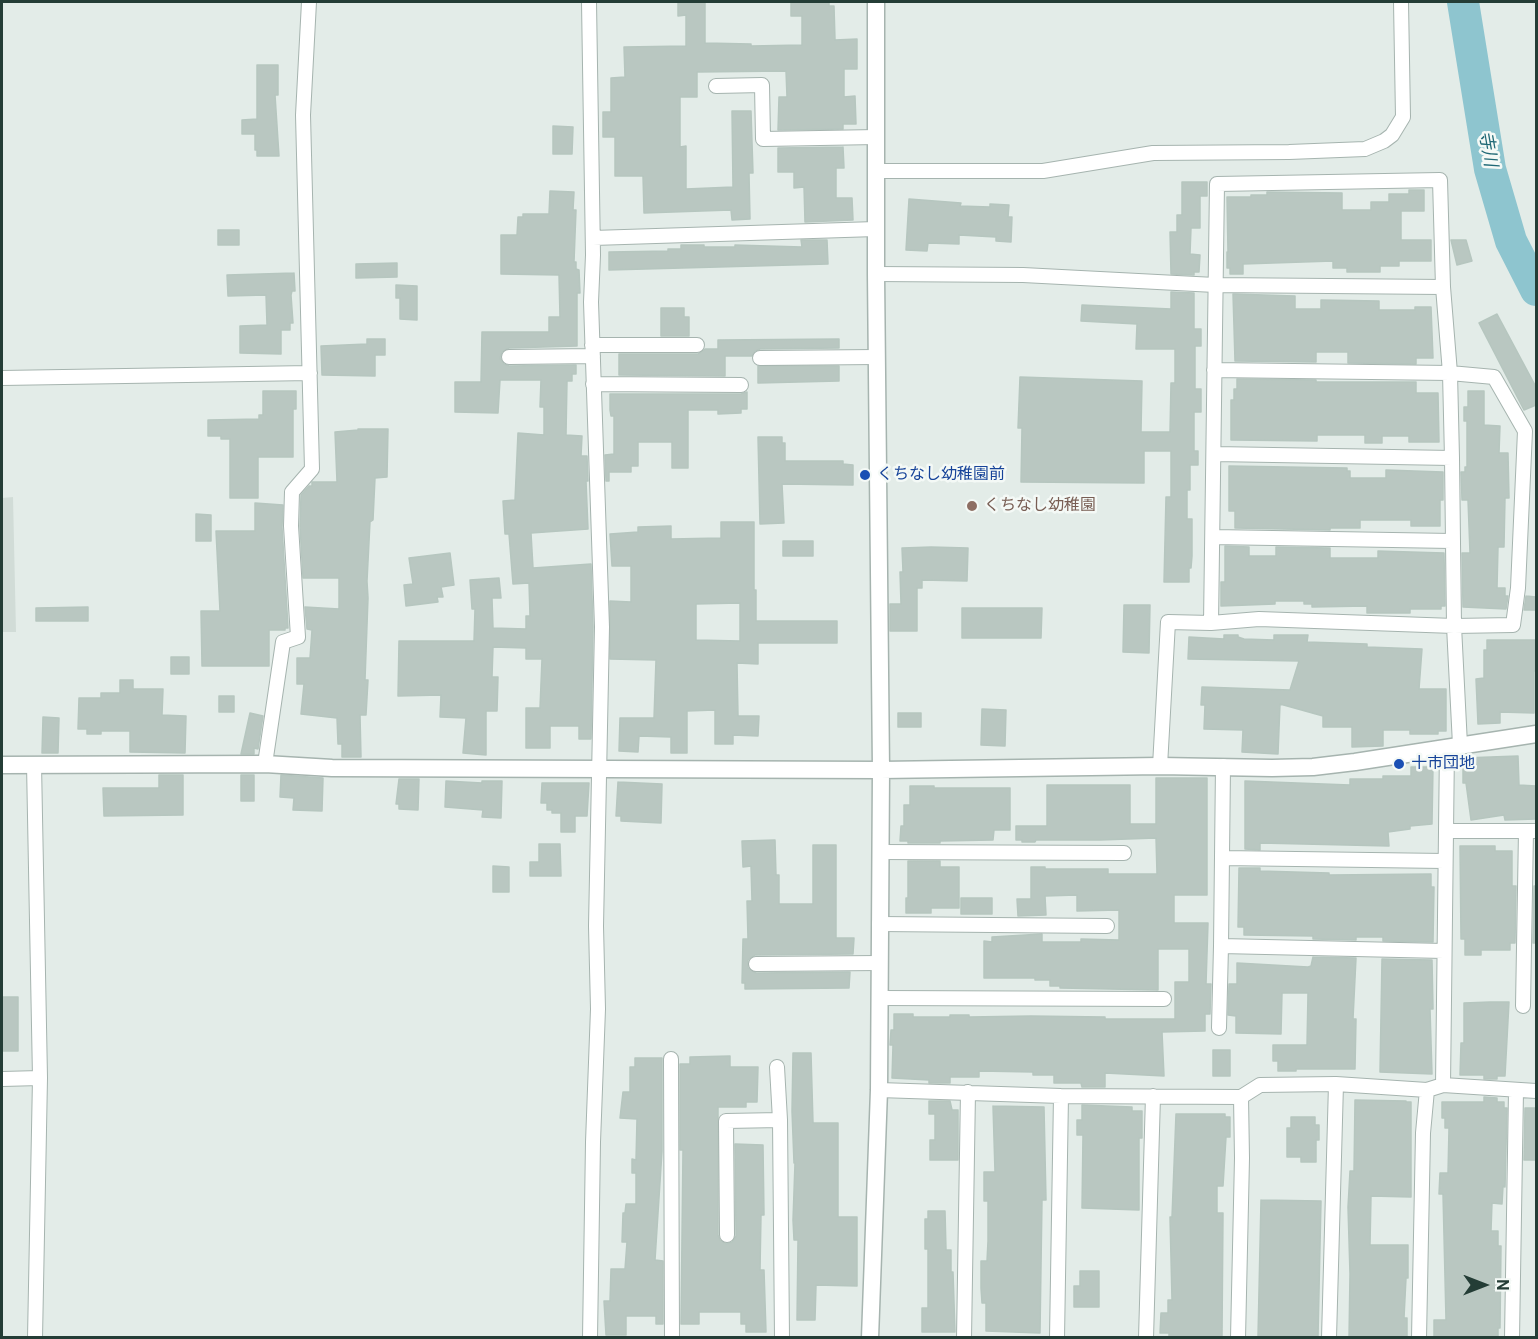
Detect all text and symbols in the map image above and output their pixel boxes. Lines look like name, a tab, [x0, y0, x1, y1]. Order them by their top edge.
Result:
water label: 寺川	[1473, 129, 1501, 169]
place label: くちなし幼稚園前	[877, 465, 1005, 485]
marker: くちなし幼稚園前	[858, 468, 872, 482]
place label: くちなし幼稚園	[984, 496, 1096, 516]
marker: くちなし幼稚園	[965, 499, 979, 513]
place label: 十市団地	[1411, 754, 1475, 774]
marker: 十市団地	[1392, 757, 1406, 771]
north arrow	[1454, 1255, 1514, 1315]
text: N	[1493, 1279, 1512, 1291]

